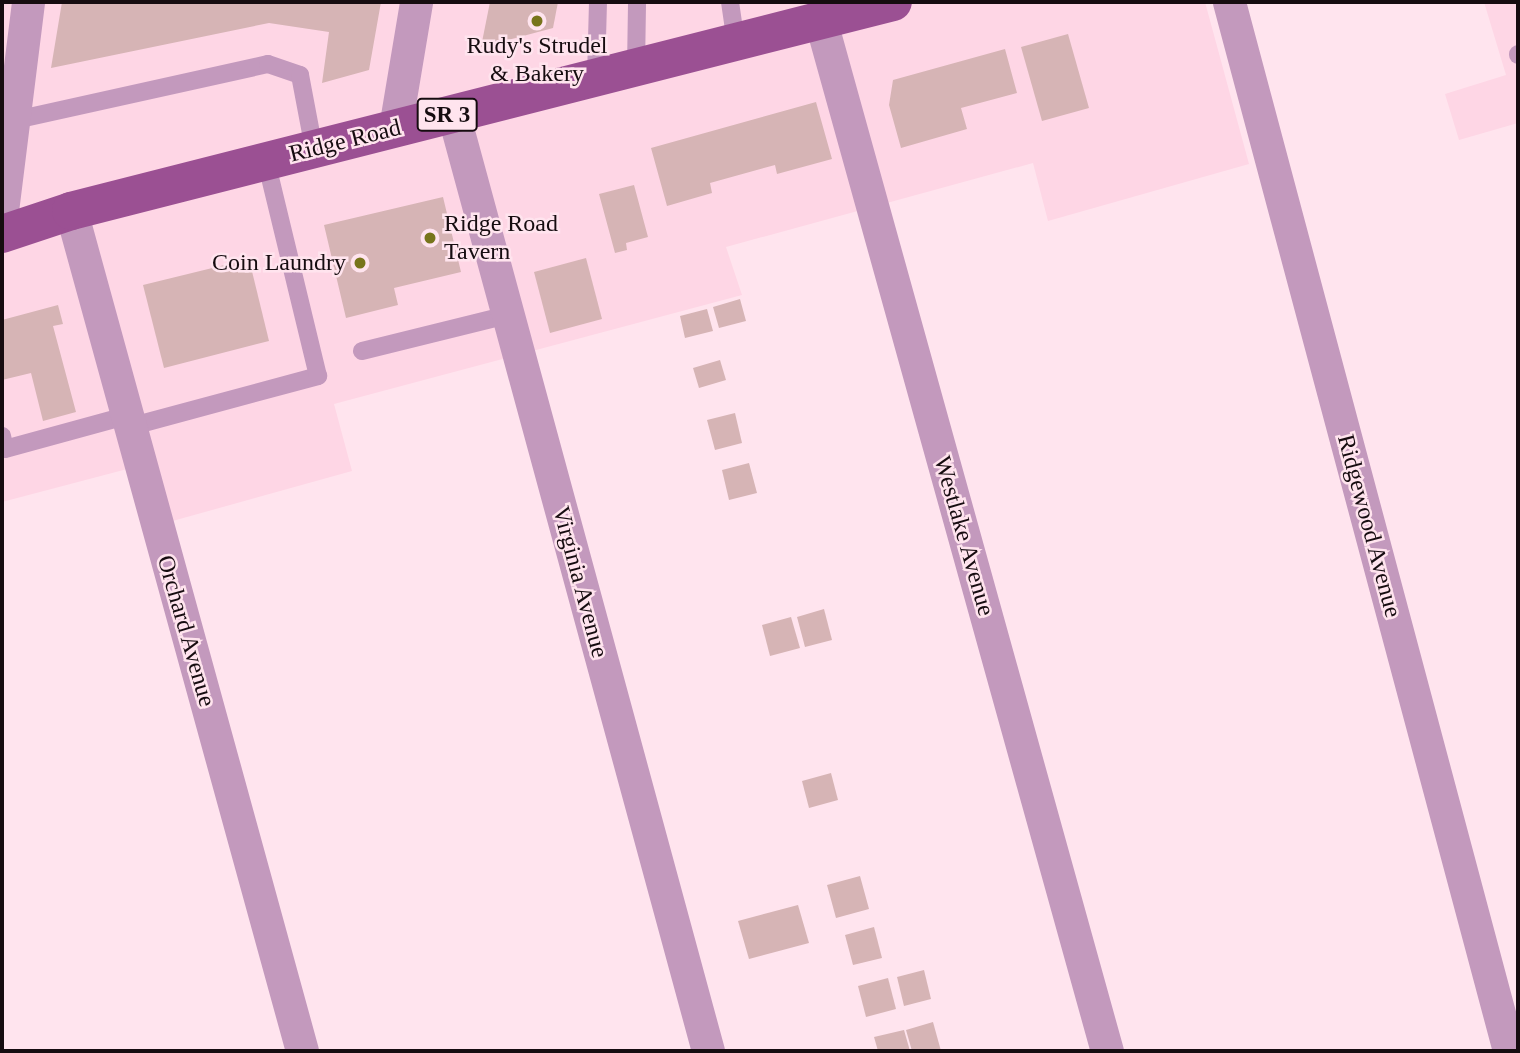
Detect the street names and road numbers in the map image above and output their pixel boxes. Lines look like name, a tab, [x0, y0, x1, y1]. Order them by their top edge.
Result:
road number: SR 3	[416, 96, 478, 134]
street label: Ridge Road	[286, 113, 404, 169]
street label: Ridgewood Avenue	[1331, 431, 1407, 621]
street label: Westlake Avenue	[927, 452, 1001, 620]
street label: Virginia Avenue	[546, 502, 614, 662]
street label: Orchard Avenue	[150, 551, 222, 711]

